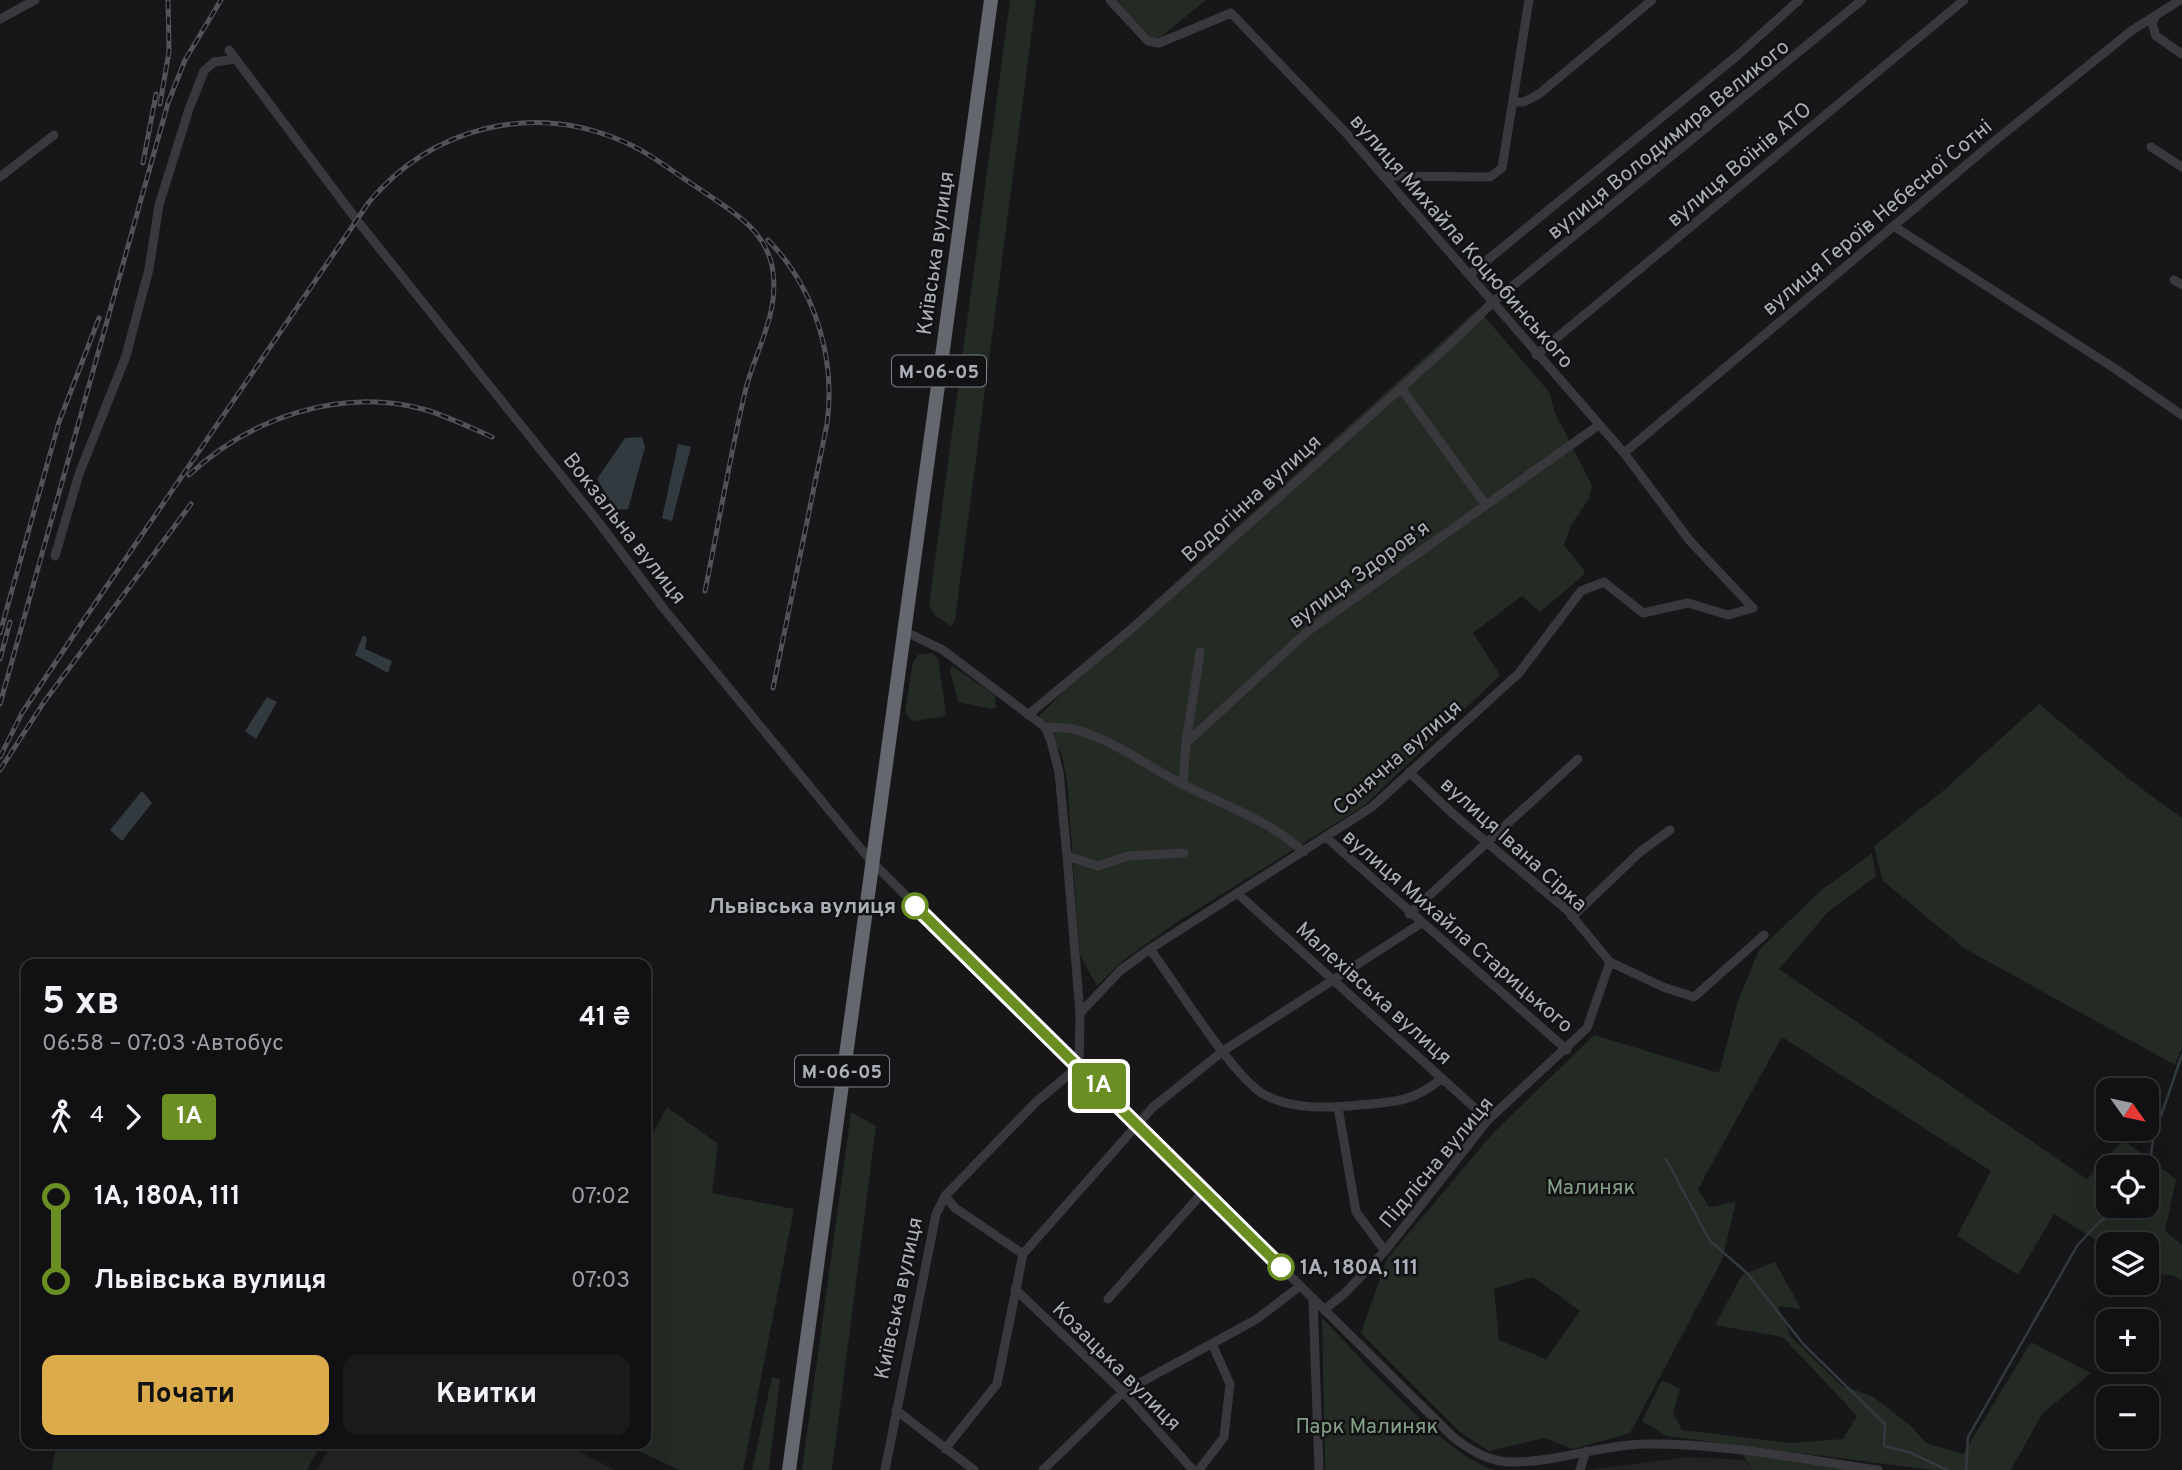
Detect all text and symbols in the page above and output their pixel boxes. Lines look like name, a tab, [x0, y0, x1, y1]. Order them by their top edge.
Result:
street label: вулиця Володимира Великого	[1542, 34, 1796, 246]
street label: вулиця Воїнів АТО	[1662, 97, 1818, 234]
street label: вулиця Михайла Коцюбинського	[1343, 109, 1579, 375]
street label: вулиця Героїв Небесної Сотні	[1757, 114, 1999, 322]
street label: Київська вулиця	[912, 170, 961, 337]
road number: М-06-05	[892, 356, 986, 386]
street label: Водогінна вулиця	[1176, 429, 1328, 569]
street label: Вокзальна вулиця	[556, 448, 691, 610]
street label: вулиця Здоровʼя	[1284, 515, 1436, 636]
street label: Сонячна вулиця	[1328, 695, 1468, 822]
street label: вулиця Івана Сірка	[1434, 772, 1592, 918]
street label: вулиця Михайла Старицького	[1336, 825, 1578, 1040]
marker: Львівська вулиця	[902, 893, 928, 919]
place label: Львівська вулиця	[708, 894, 896, 921]
street label: Малехівська вулиця	[1289, 917, 1457, 1072]
text: 5 хв	[42, 979, 119, 1028]
text: 41 ₴	[579, 1002, 630, 1035]
text: 06:58 – 07:03 · Автобус	[42, 1030, 284, 1059]
road number: М-06-05	[795, 1056, 889, 1086]
line badge: 1А	[1068, 1063, 1130, 1109]
text: 1А	[1086, 1071, 1112, 1101]
north arrow	[2096, 1078, 2160, 1141]
map controls	[2096, 1078, 2159, 1449]
street label: Підлісна вулиця	[1374, 1092, 1500, 1234]
icon: walk	[42, 1098, 80, 1136]
icon: forward	[114, 1098, 152, 1136]
text: 4	[90, 1102, 104, 1131]
text: 1А	[176, 1102, 202, 1132]
button: locate	[2096, 1155, 2159, 1218]
park label: Малиняк	[1546, 1175, 1636, 1202]
text: 1А, 180А, 111	[94, 1181, 241, 1214]
text: 07:02	[571, 1183, 630, 1212]
street label: Київська вулиця	[869, 1215, 930, 1382]
button: layers	[2096, 1232, 2159, 1295]
marker: 1А, 180А, 111	[1268, 1254, 1294, 1280]
place label: 1А, 180А, 111	[1300, 1255, 1419, 1282]
text: Львівська вулиця	[94, 1265, 327, 1298]
text: 07:03	[571, 1267, 630, 1296]
street label: Козацька вулиця	[1046, 1297, 1186, 1437]
button: +	[2096, 1309, 2159, 1372]
button: Почати	[42, 1355, 329, 1435]
button: Квитки	[343, 1355, 630, 1435]
button: −	[2096, 1386, 2159, 1449]
park label: Парк Малиняк	[1295, 1414, 1439, 1441]

